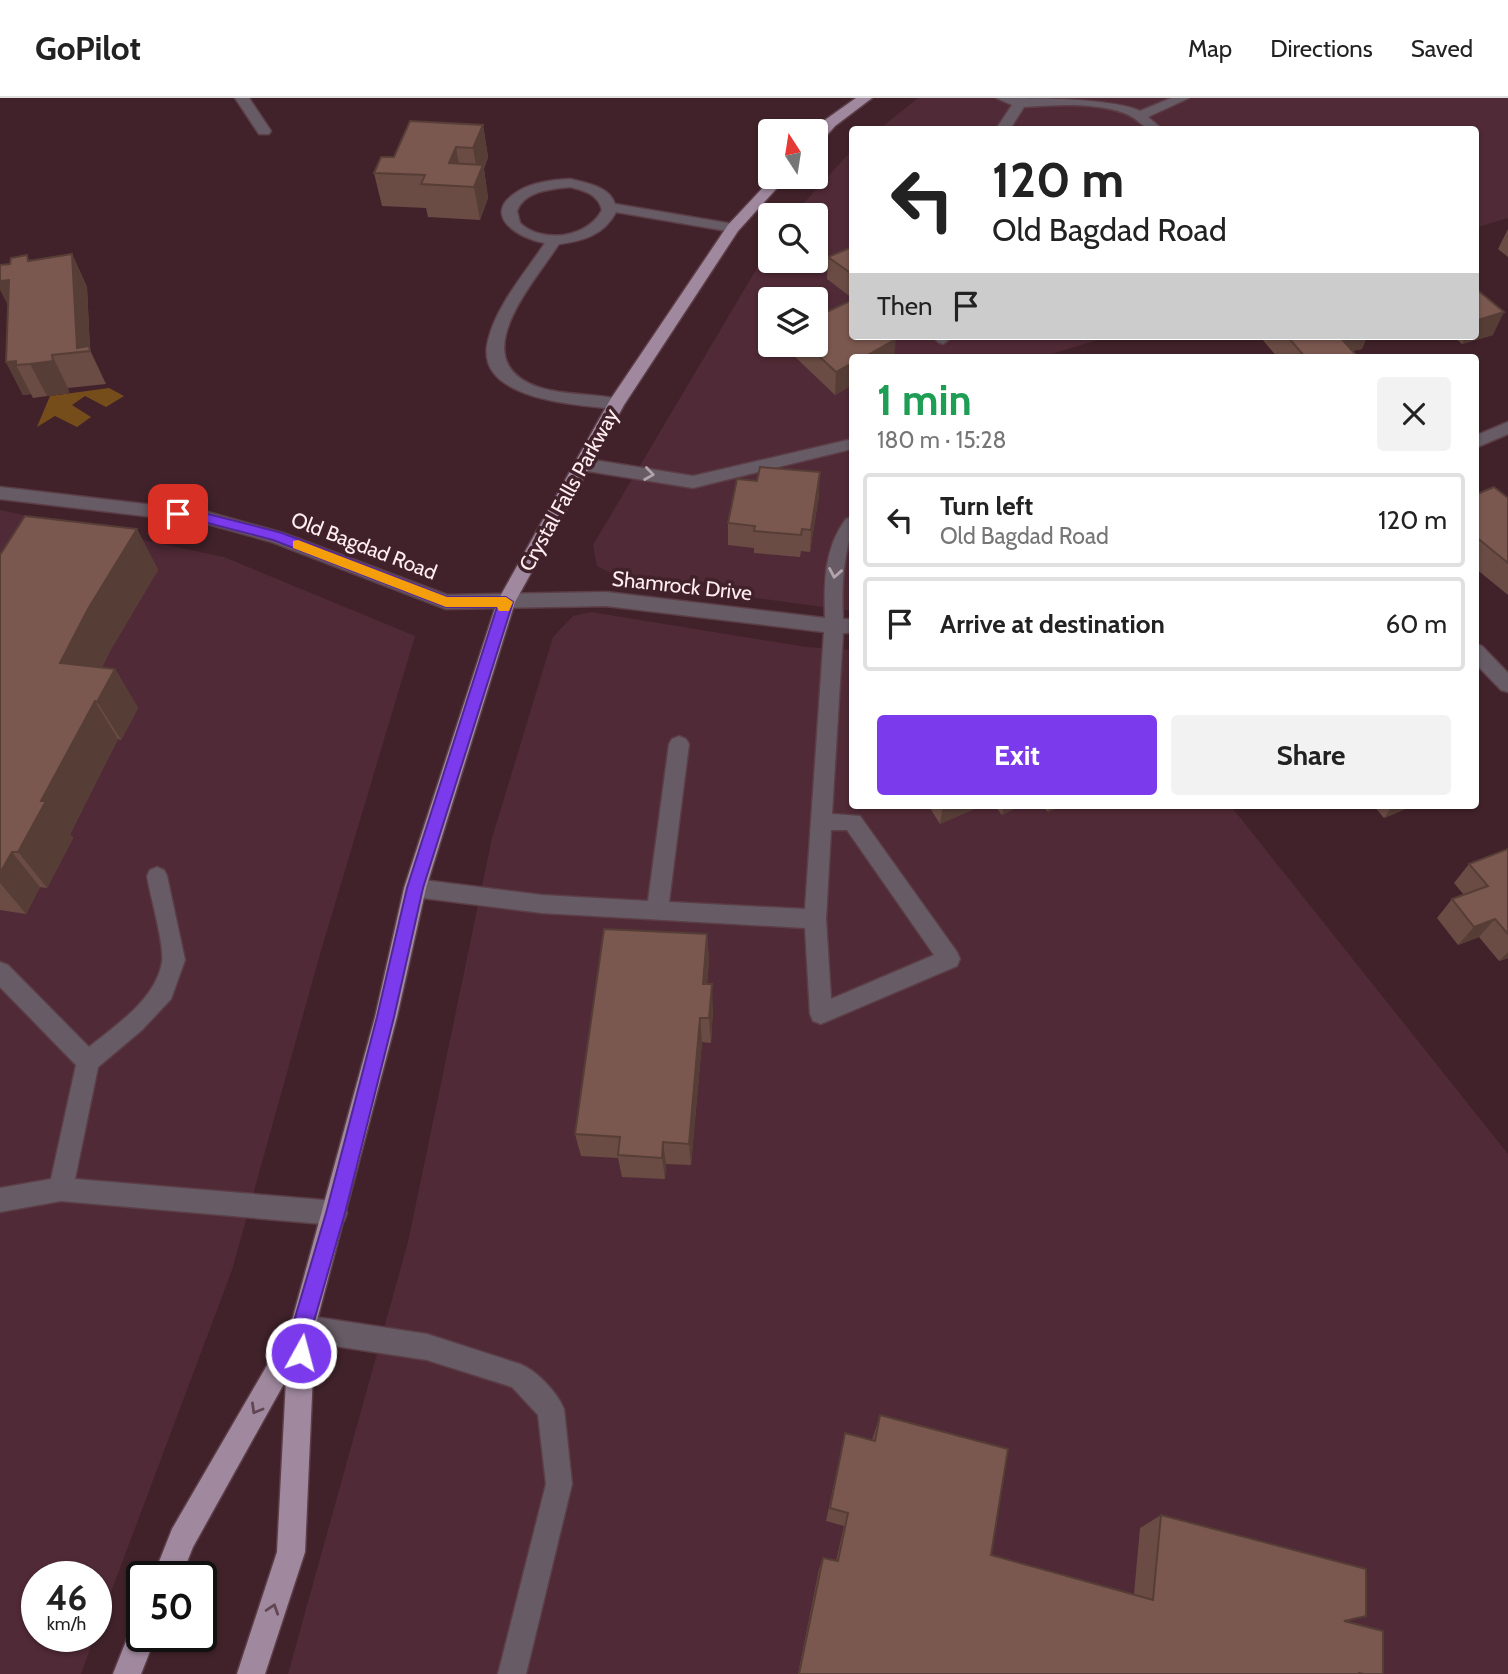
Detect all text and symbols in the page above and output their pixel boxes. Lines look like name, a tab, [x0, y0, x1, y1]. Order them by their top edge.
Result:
text: GoPilot	[35, 28, 141, 68]
text: Map	[1188, 34, 1232, 63]
text: Directions	[1270, 34, 1373, 63]
text: Saved	[1411, 34, 1473, 63]
north arrow	[758, 119, 828, 189]
map controls	[758, 119, 828, 357]
text: 120 m	[992, 150, 1124, 209]
icon: left	[877, 154, 968, 245]
button: search	[758, 203, 828, 273]
text: Old Bagdad Road	[992, 210, 1227, 249]
button: layers	[758, 287, 828, 357]
icon: arrive	[947, 287, 985, 325]
text: Then	[877, 290, 933, 322]
text: 1 min	[877, 374, 972, 426]
button: close	[1377, 377, 1451, 451]
street label: Crystal Falls Parkway	[514, 404, 624, 575]
text: 180 m · 15:28	[877, 426, 1006, 454]
one-way arrow	[643, 466, 655, 481]
pin	[148, 484, 208, 544]
text: Turn left	[940, 490, 1033, 522]
icon: arrive	[159, 495, 197, 533]
icon: left	[881, 501, 919, 539]
text: 120 m	[1378, 504, 1447, 536]
street label: Old Bagdad Road	[288, 506, 441, 585]
text: Old Bagdad Road	[940, 522, 1109, 550]
street label: Shamrock Drive	[611, 566, 754, 605]
one-way arrow	[829, 567, 844, 579]
icon: arrive	[881, 605, 919, 643]
text: Arrive at destination	[940, 608, 1165, 640]
text: 60 m	[1385, 608, 1447, 640]
button: Exit	[877, 715, 1157, 795]
button: Share	[1171, 715, 1451, 795]
position arrow	[264, 1316, 338, 1390]
one-way arrow	[251, 1401, 264, 1414]
speed limit sign: 50	[126, 1561, 217, 1652]
text: 46	[46, 1576, 87, 1619]
one-way arrow	[264, 1604, 279, 1616]
text: km/h	[47, 1613, 86, 1635]

